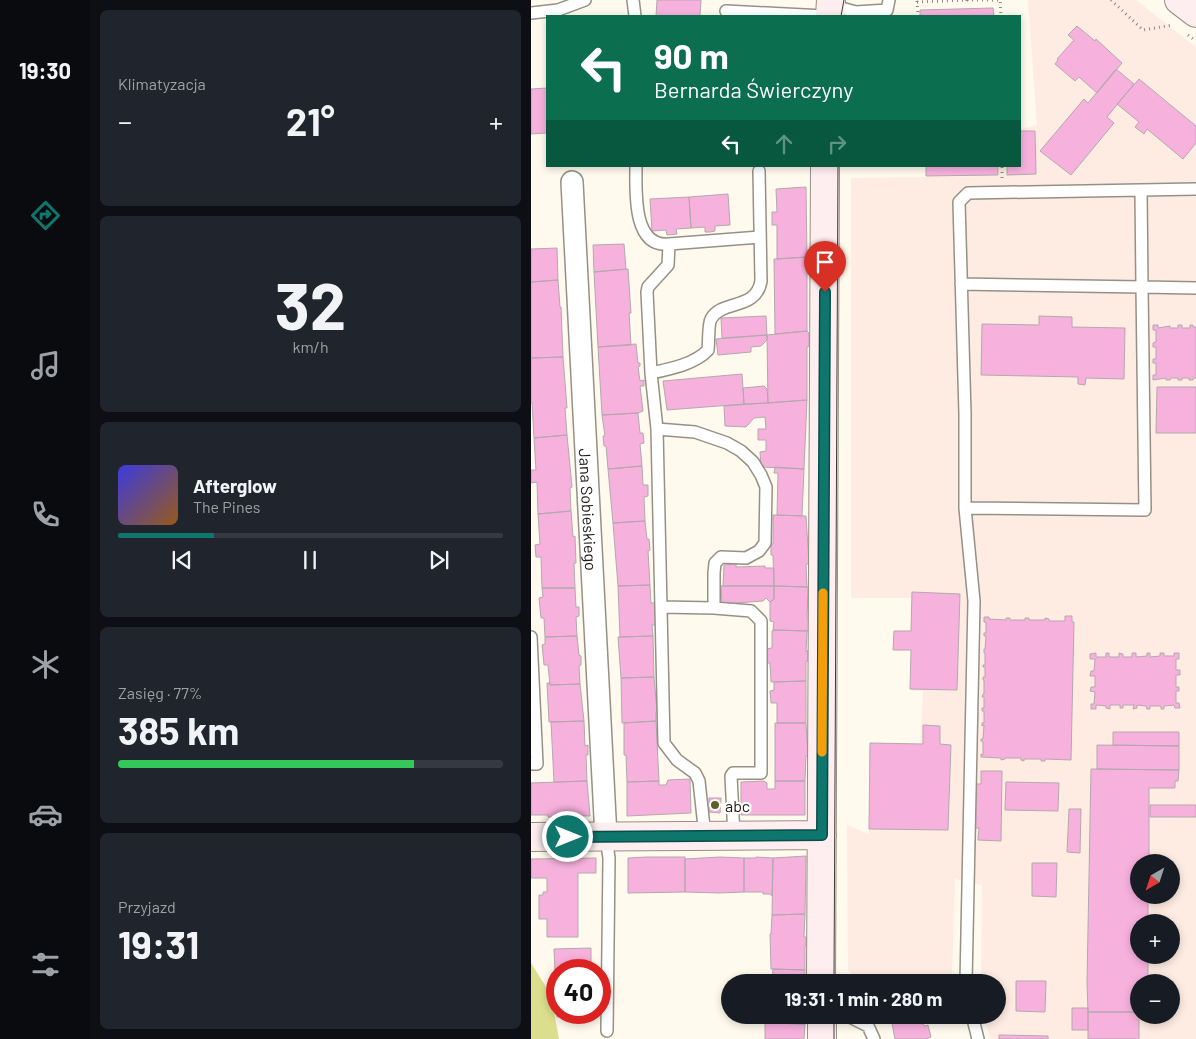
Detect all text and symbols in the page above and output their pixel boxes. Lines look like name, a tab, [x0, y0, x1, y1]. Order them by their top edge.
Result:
text: 90 m	[654, 34, 729, 76]
icon: left	[571, 35, 636, 100]
text: 19:30	[19, 57, 71, 83]
text: Klimatyzacja	[118, 74, 206, 93]
text: Bernarda Świerczyny	[654, 76, 853, 102]
text: 21°	[286, 98, 335, 144]
text: −	[118, 104, 132, 138]
text: +	[489, 104, 503, 138]
icon: left	[717, 130, 745, 158]
icon: ahead	[770, 130, 798, 158]
icon: right	[823, 130, 851, 158]
icon: directions	[28, 198, 63, 233]
pin	[804, 241, 846, 292]
icon: arrive	[811, 248, 839, 276]
text: 32	[275, 265, 346, 343]
text: km/h	[292, 337, 329, 356]
icon: music	[28, 348, 63, 383]
street label: Jana Sobieskiego	[576, 448, 602, 571]
text: Afterglow	[193, 474, 277, 497]
icon: phone	[28, 497, 63, 532]
text: The Pines	[193, 497, 261, 516]
icon: previous	[168, 546, 196, 574]
icon: pause	[296, 546, 324, 574]
icon: next	[425, 546, 453, 574]
icon: climate	[28, 647, 63, 682]
text: Zasięg · 77%	[118, 683, 202, 702]
text: 385 km	[118, 707, 239, 753]
place label: abc	[725, 796, 750, 815]
icon: car	[28, 797, 63, 832]
marker: abc	[709, 799, 721, 811]
position arrow	[541, 810, 593, 862]
north arrow	[1130, 854, 1180, 904]
map controls	[1130, 854, 1180, 1024]
text: Przyjazd	[118, 897, 176, 916]
button: +	[1130, 914, 1180, 964]
text: 19:31	[118, 921, 199, 967]
icon: filters	[28, 947, 63, 982]
speed limit sign: 40	[546, 959, 611, 1024]
button: −	[1130, 974, 1180, 1024]
text: 19:31 · 1 min · 280 m	[785, 987, 942, 1010]

